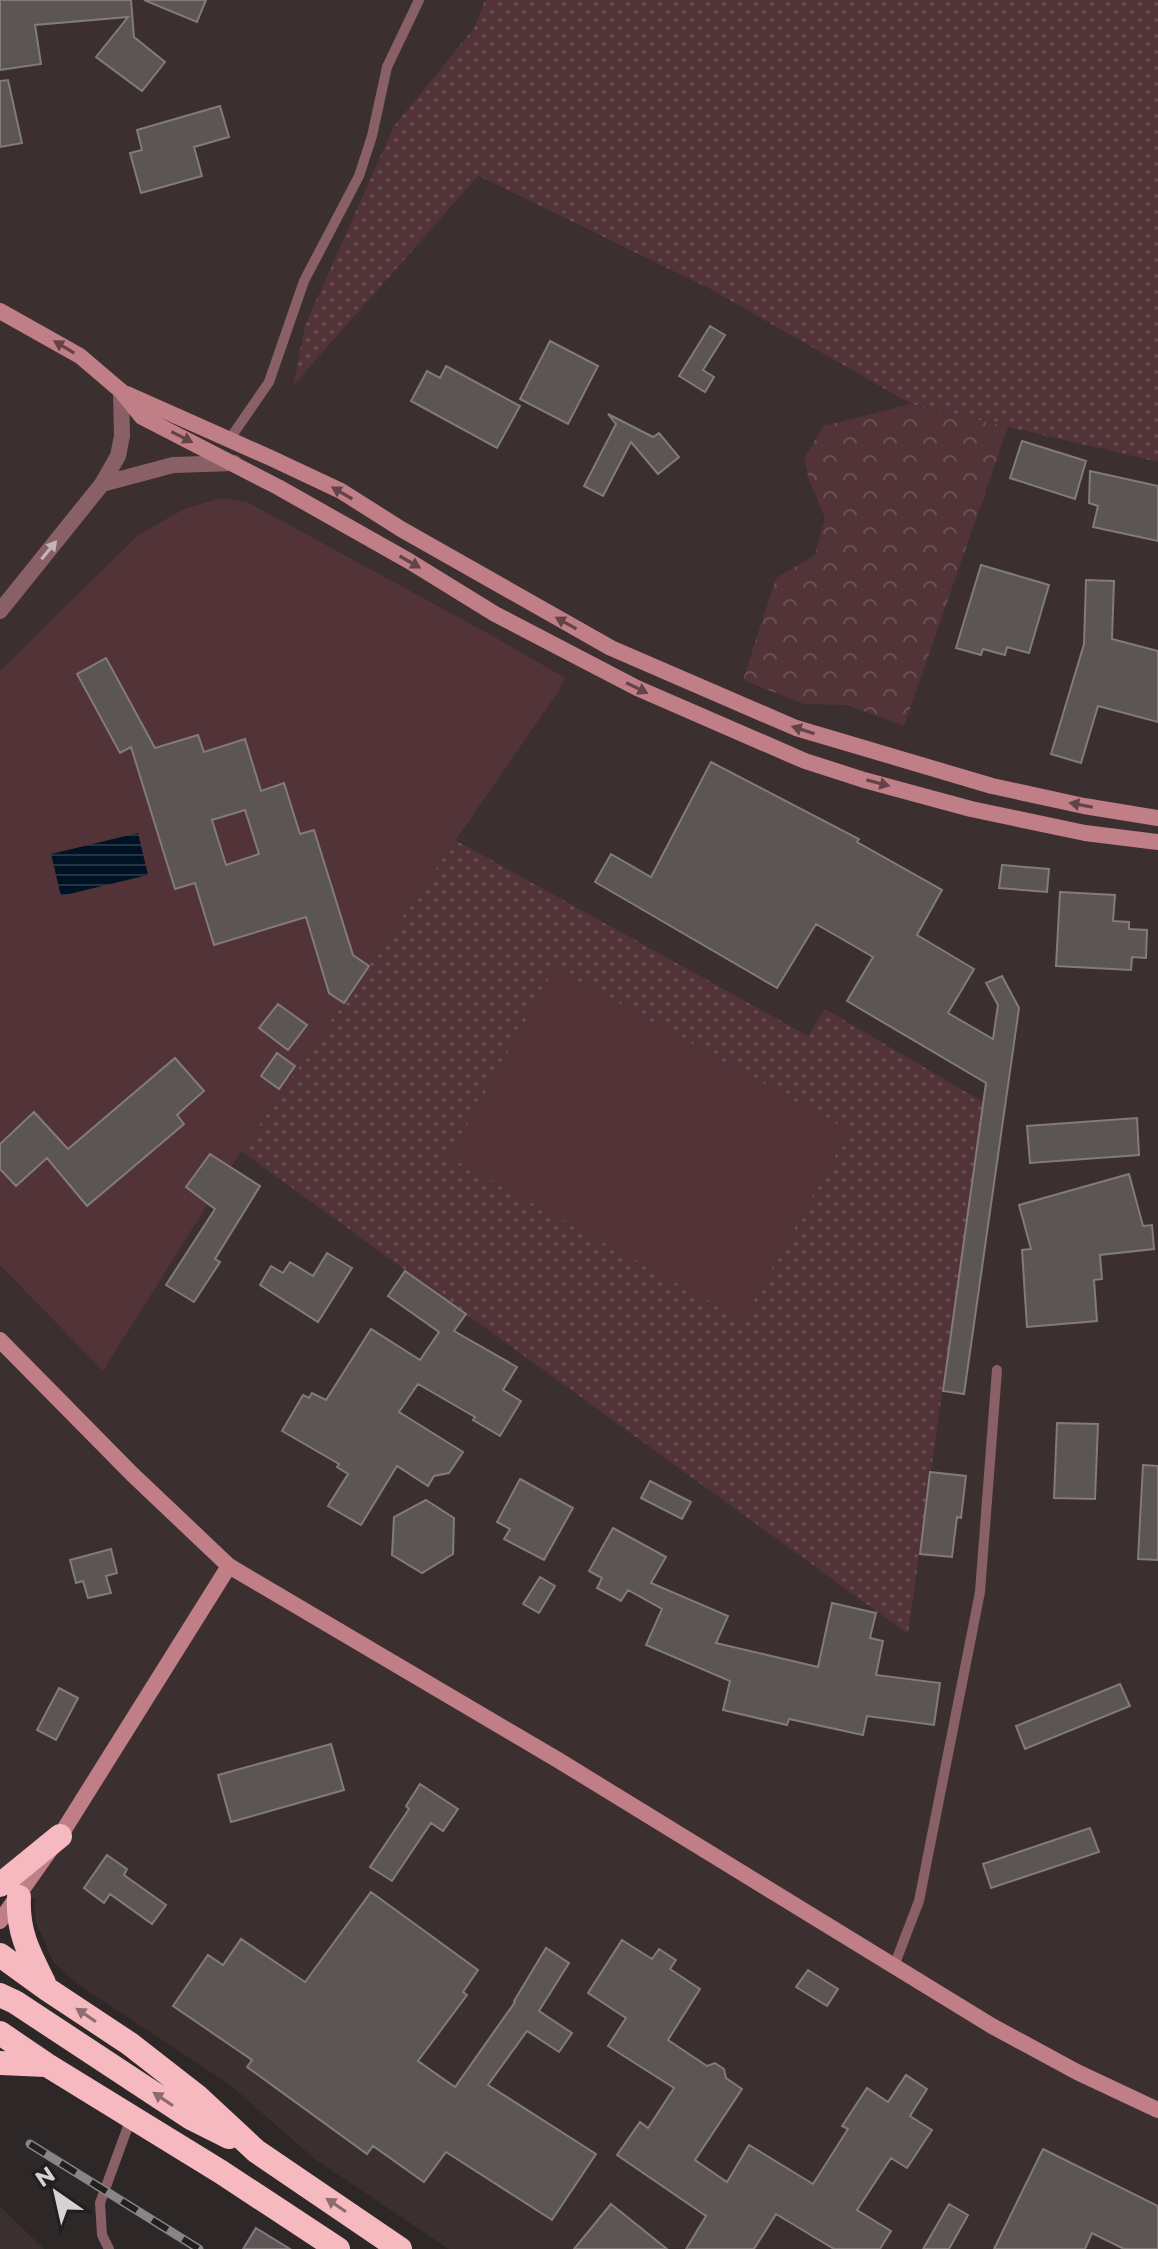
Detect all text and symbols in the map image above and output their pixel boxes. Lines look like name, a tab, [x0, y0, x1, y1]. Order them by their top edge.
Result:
one-way arrow	[53, 340, 75, 354]
one-way arrow	[170, 431, 193, 444]
one-way arrow	[331, 486, 353, 500]
one-way arrow	[40, 540, 57, 560]
one-way arrow	[399, 555, 421, 569]
one-way arrow	[555, 617, 578, 630]
one-way arrow	[625, 681, 649, 695]
one-way arrow	[791, 723, 815, 735]
one-way arrow	[866, 778, 891, 790]
one-way arrow	[1068, 798, 1093, 811]
one-way arrow	[75, 2008, 97, 2023]
one-way arrow	[153, 2092, 174, 2107]
north arrow	[16, 2153, 96, 2233]
text: N	[30, 2161, 60, 2193]
one-way arrow	[325, 2198, 346, 2213]

